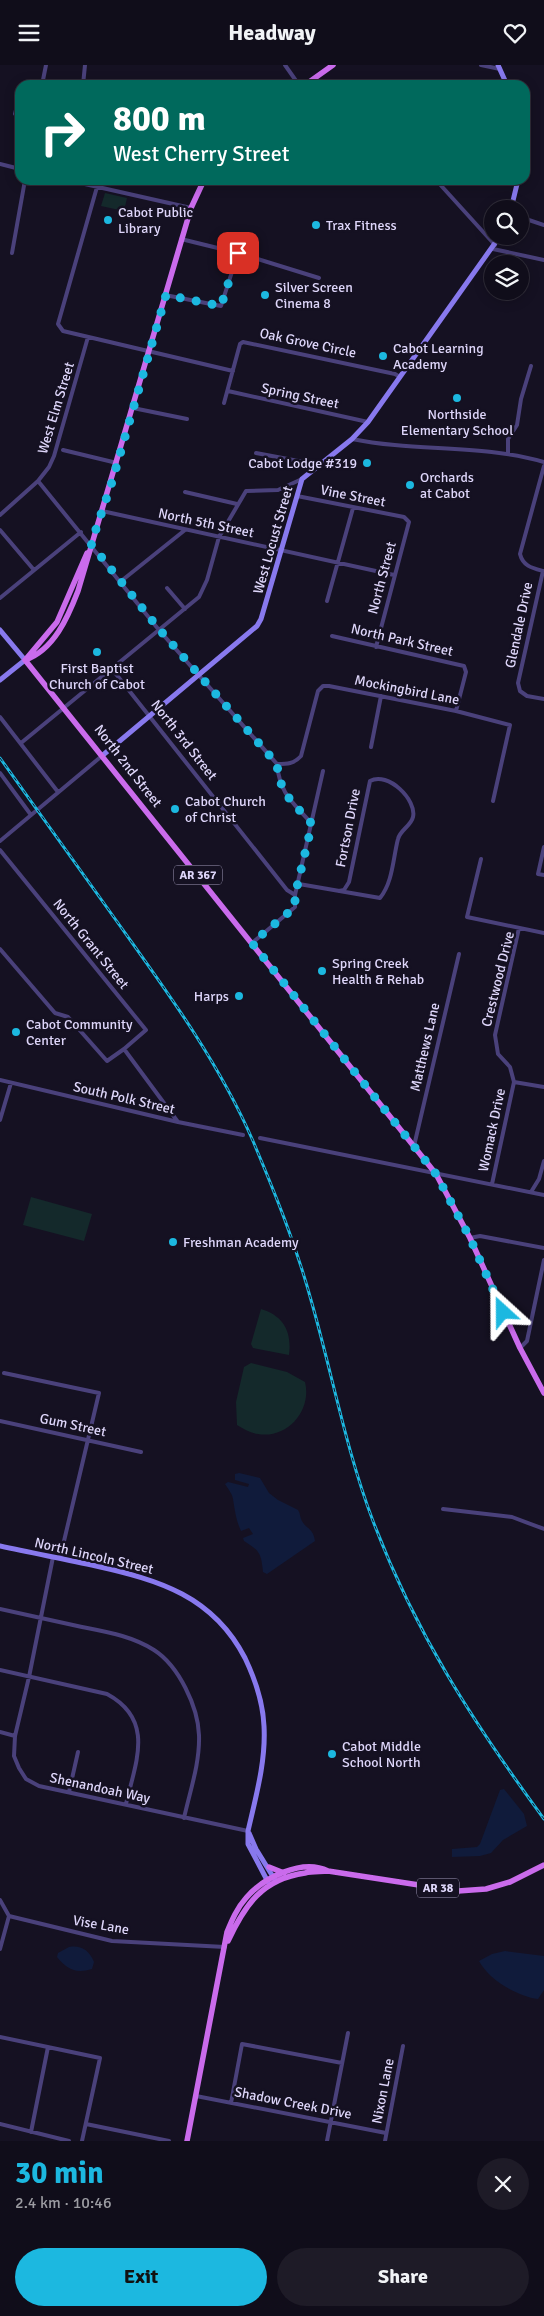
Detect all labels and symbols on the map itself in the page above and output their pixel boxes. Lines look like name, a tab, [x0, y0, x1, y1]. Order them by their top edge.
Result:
place label: Cabot Public Library	[118, 204, 194, 237]
marker: Cabot Public Library	[102, 214, 114, 226]
place label: Trax Fitness	[326, 217, 397, 234]
marker: Trax Fitness	[310, 219, 322, 231]
pin	[217, 232, 259, 274]
place label: Silver Screen Cinema 8	[275, 279, 353, 312]
marker: Silver Screen Cinema 8	[259, 289, 271, 301]
street label: Oak Grove Circle	[258, 324, 358, 362]
place label: Cabot Learning Academy	[393, 340, 484, 373]
marker: Cabot Learning Academy	[377, 350, 389, 362]
street label: West Elm Street	[34, 360, 78, 456]
street label: Spring Street	[260, 379, 340, 413]
marker: Northside Elementary School	[451, 392, 463, 404]
place label: Northside Elementary School	[401, 406, 513, 439]
place label: Cabot Lodge #319	[248, 455, 357, 472]
marker: Cabot Lodge #319	[361, 457, 373, 469]
place label: Orchards at Cabot	[420, 469, 474, 502]
marker: Orchards at Cabot	[404, 479, 416, 491]
street label: Vine Street	[319, 481, 387, 511]
street label: West Locust Street	[249, 484, 297, 596]
street label: North 5th Street	[157, 505, 256, 541]
street label: North Street	[364, 540, 400, 616]
street label: Glendale Drive	[502, 580, 536, 670]
street label: North Park Street	[349, 620, 455, 660]
marker: First Baptist Church of Cabot	[91, 646, 103, 658]
place label: First Baptist Church of Cabot	[49, 660, 145, 693]
street label: Mockingbird Lane	[353, 671, 461, 709]
street label: North 3rd Street	[147, 696, 221, 784]
street label: North 2nd Street	[91, 721, 166, 811]
street label: Fortson Drive	[332, 787, 364, 869]
place label: Cabot Church of Christ	[185, 793, 266, 826]
marker: Cabot Church of Christ	[169, 803, 181, 815]
road number: AR 367	[174, 865, 222, 885]
street label: North Grant Street	[49, 895, 133, 993]
street label: Crestwood Drive	[478, 929, 518, 1029]
place label: Spring Creek Health & Rehab	[332, 955, 424, 988]
marker: Spring Creek Health & Rehab	[316, 965, 328, 977]
place label: Harps	[194, 988, 229, 1005]
marker: Harps	[233, 990, 245, 1002]
street label: Matthews Lane	[407, 1001, 443, 1093]
place label: Cabot Community Center	[26, 1016, 133, 1049]
marker: Cabot Community Center	[10, 1026, 22, 1038]
street label: South Polk Street	[71, 1078, 177, 1118]
street label: Womack Drive	[475, 1087, 509, 1173]
place label: Freshman Academy	[183, 1234, 299, 1251]
marker: Freshman Academy	[167, 1236, 179, 1248]
position arrow	[476, 1285, 528, 1337]
street label: Gum Street	[38, 1410, 108, 1440]
street label: North Lincoln Street	[33, 1534, 155, 1578]
place label: Cabot Middle School North	[342, 1738, 421, 1771]
marker: Cabot Middle School North	[326, 1748, 338, 1760]
street label: Shenandoah Way	[48, 1769, 152, 1807]
road number: AR 38	[417, 1879, 459, 1897]
street label: Vise Lane	[71, 1912, 131, 1938]
street label: Nixon Lane	[368, 2057, 398, 2125]
street label: Shadow Creek Drive	[233, 2083, 353, 2123]

